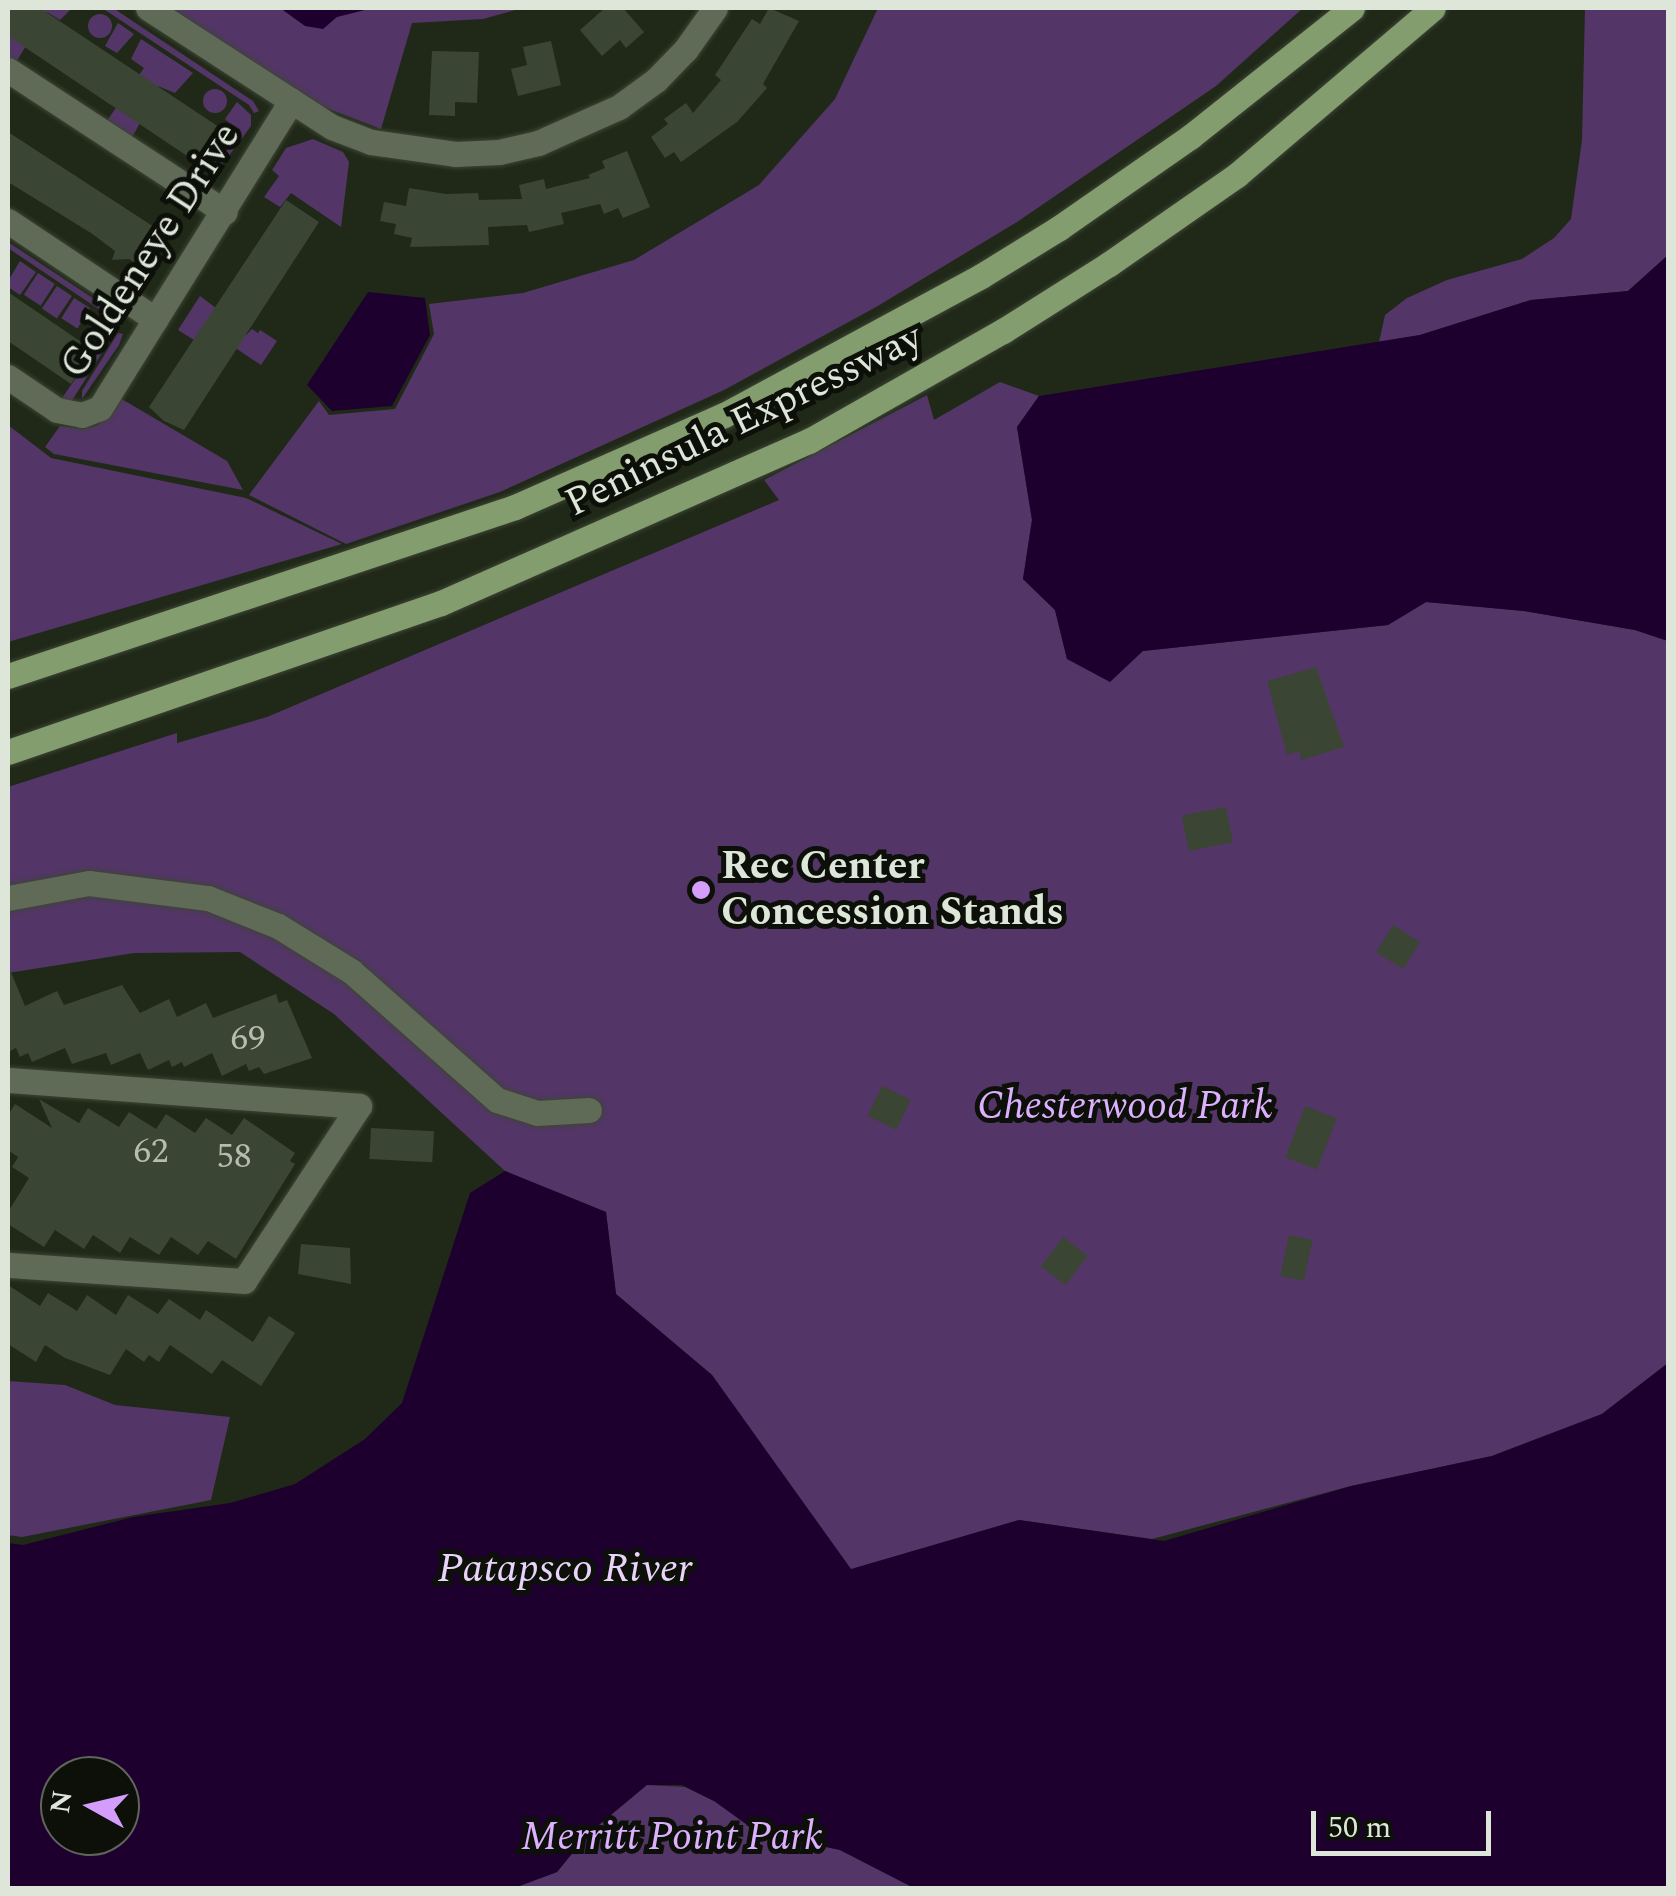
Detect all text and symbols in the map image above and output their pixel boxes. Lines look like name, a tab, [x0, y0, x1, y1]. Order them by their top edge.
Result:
street label: Goldeneye Drive	[51, 114, 251, 388]
street label: Peninsula Expressway	[558, 314, 930, 528]
place label: Rec Center Concession Stands	[721, 843, 1064, 937]
marker: Rec Center Concession Stands	[690, 879, 712, 901]
house number: 69	[231, 1018, 265, 1060]
park label: Chesterwood Park	[977, 1083, 1273, 1131]
house number: 62	[134, 1131, 168, 1173]
house number: 58	[217, 1136, 251, 1178]
water label: Patapsco River	[437, 1544, 693, 1594]
north arrow	[40, 1756, 140, 1856]
text: N	[39, 1788, 85, 1816]
scale bar	[1316, 1791, 1496, 1853]
text: 50 m	[1328, 1805, 1391, 1851]
park label: Merritt Point Park	[521, 1814, 823, 1862]

